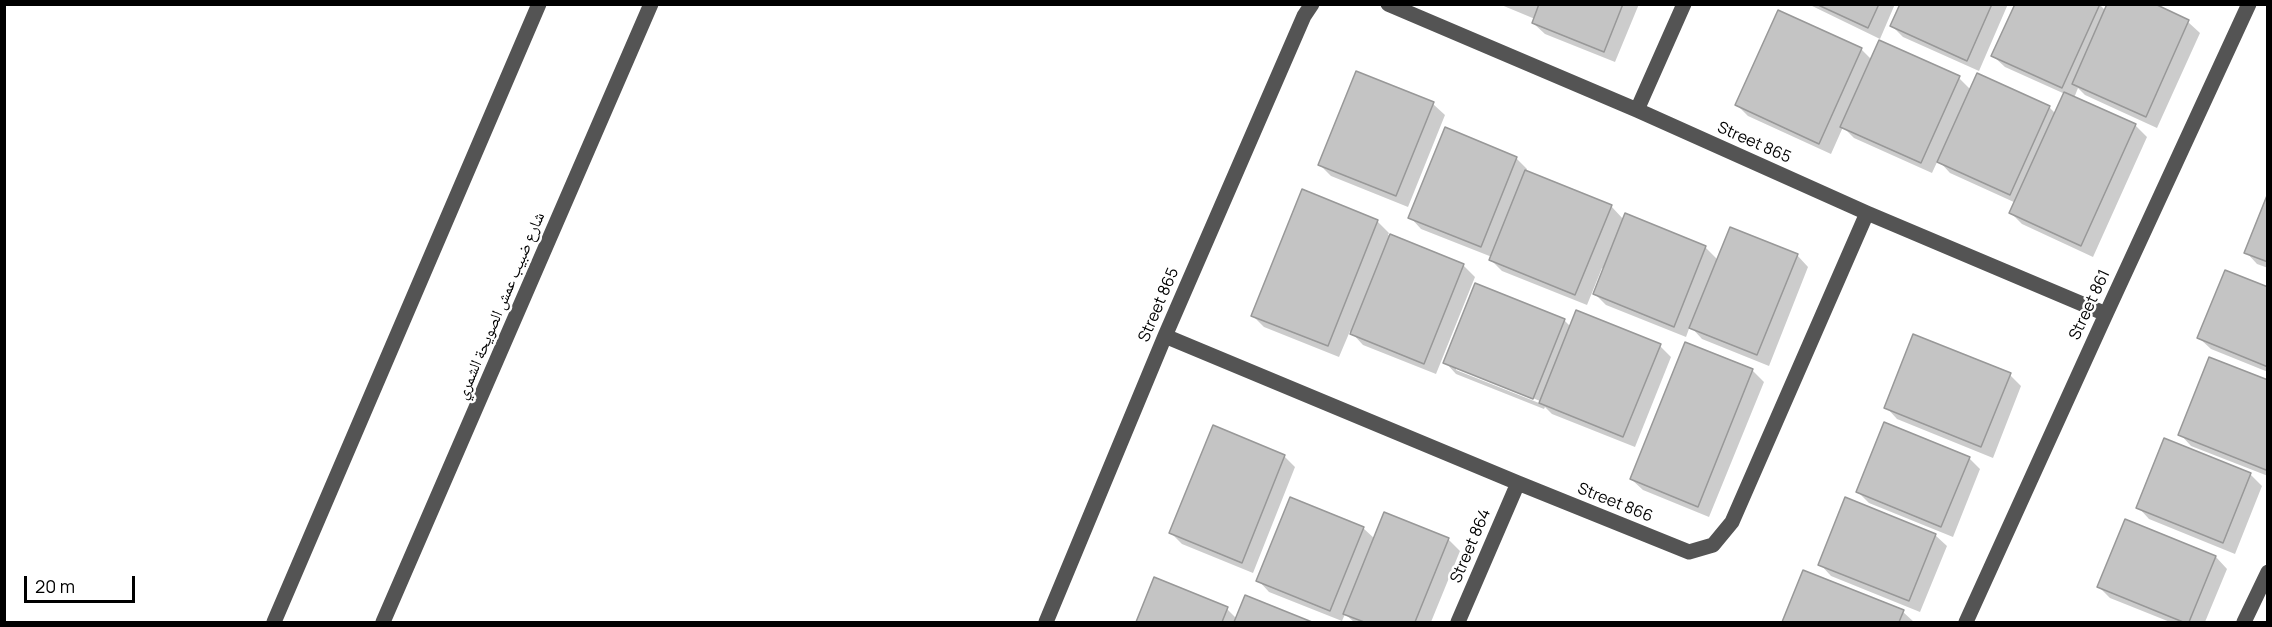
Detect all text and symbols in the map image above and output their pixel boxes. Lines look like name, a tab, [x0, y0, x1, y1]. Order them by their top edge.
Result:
street label: Street 865	[1714, 118, 1794, 168]
street label: شارع ضبيب عمش الصويحة الشمري	[453, 209, 549, 403]
street label: Street 865	[1135, 265, 1183, 345]
street label: Street 861	[2065, 267, 2115, 343]
street label: Street 866	[1575, 479, 1655, 527]
street label: Street 864	[1447, 506, 1495, 586]
scale bar	[27, 564, 138, 602]
text: 20 m	[35, 574, 75, 598]

